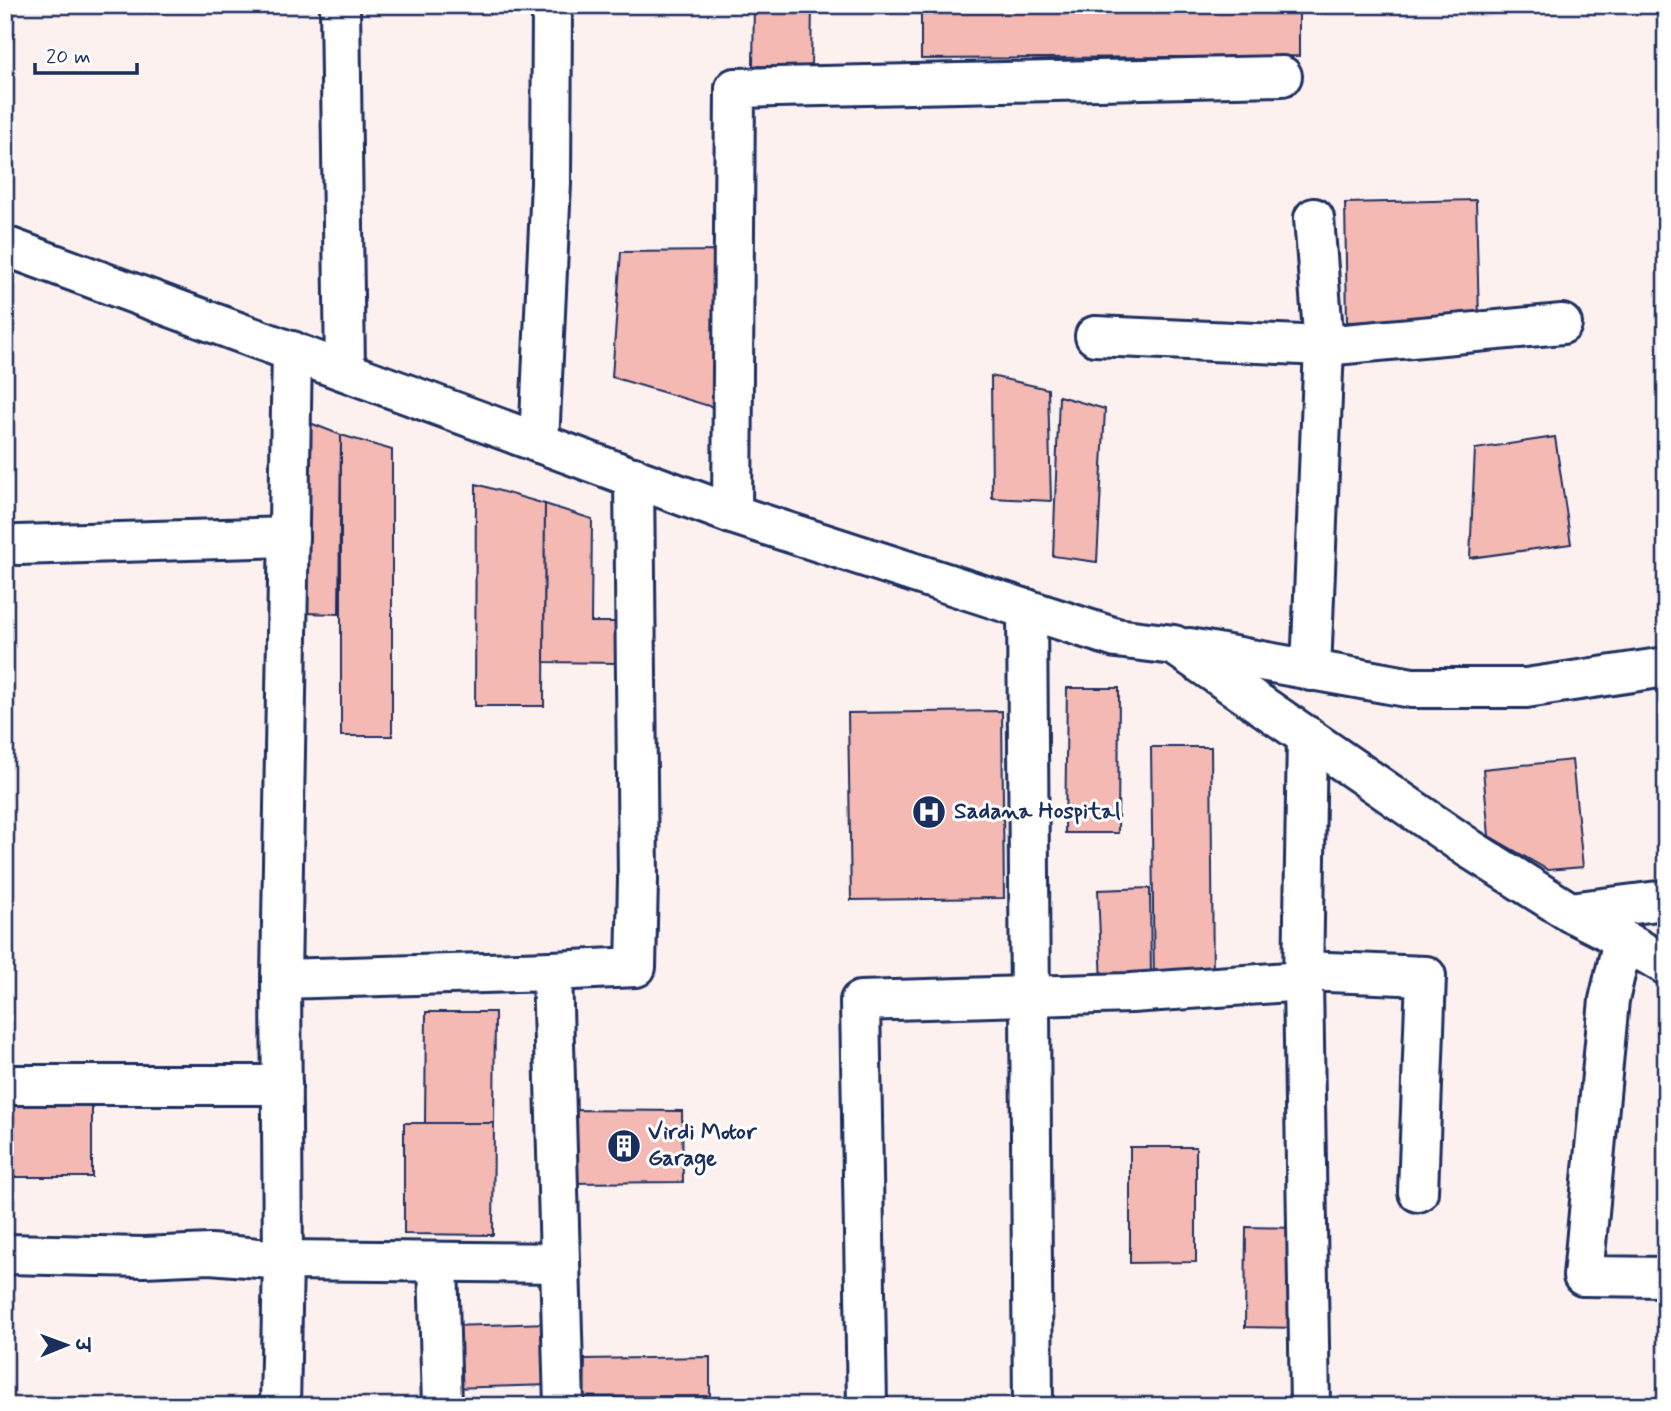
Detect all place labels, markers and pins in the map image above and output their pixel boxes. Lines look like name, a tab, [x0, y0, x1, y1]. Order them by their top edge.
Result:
hospital icon: Sadana Hospital	[910, 793, 948, 831]
place label: Sadana Hospital	[954, 797, 1121, 827]
place label: Virdi Motor Garage	[648, 1118, 758, 1176]
building icon: Virdi Motor Garage	[605, 1127, 643, 1165]

